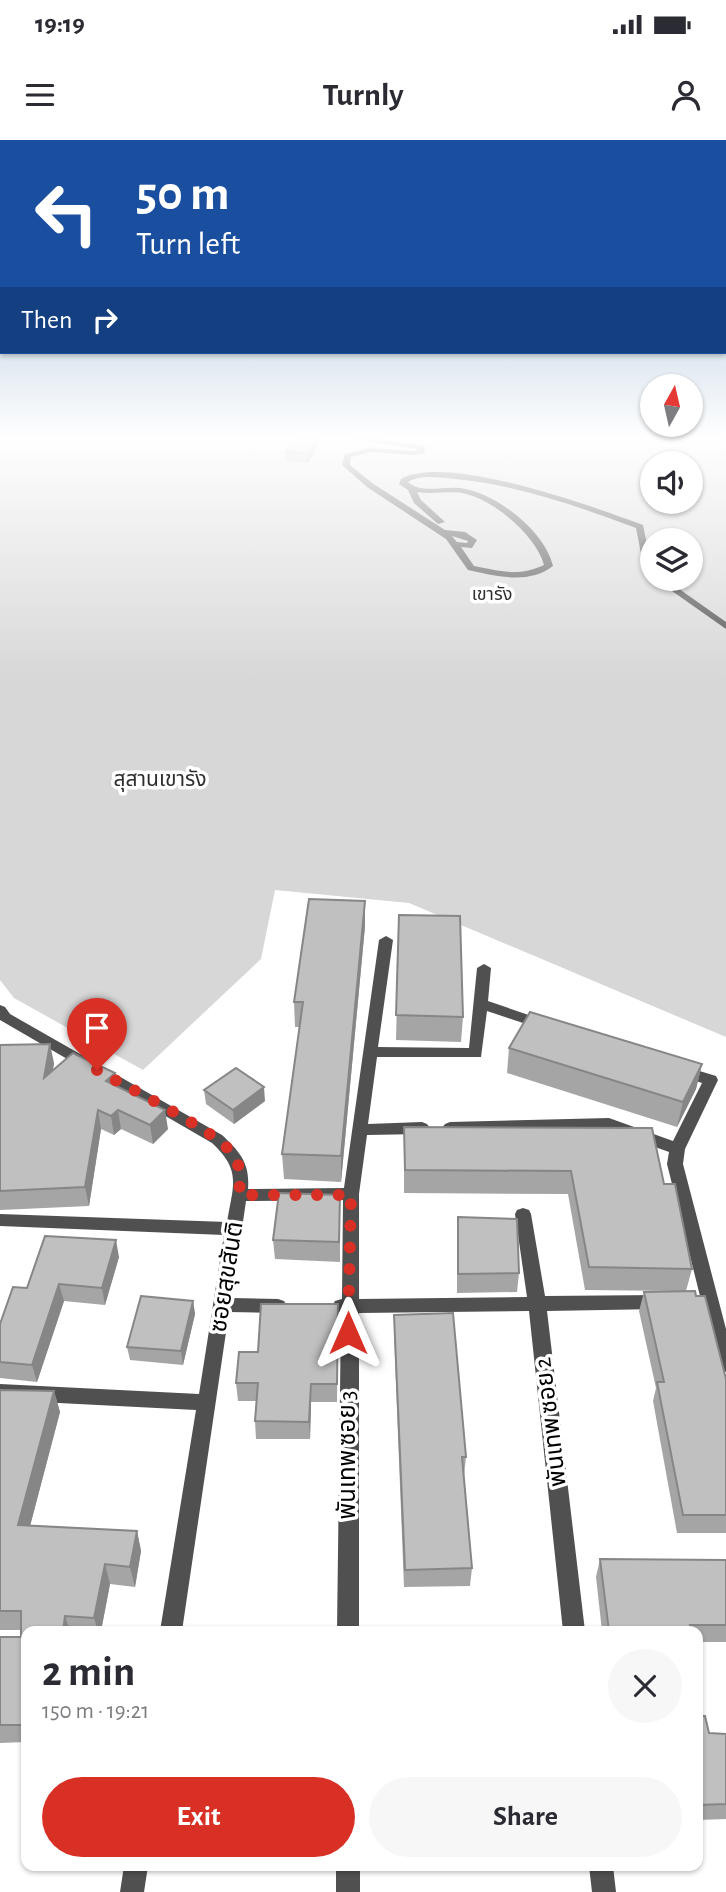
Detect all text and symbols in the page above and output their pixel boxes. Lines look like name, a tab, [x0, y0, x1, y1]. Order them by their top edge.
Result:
text: 19:19	[35, 11, 85, 37]
icon: menu	[21, 76, 59, 114]
icon: person	[667, 76, 705, 114]
text: Turnly	[322, 79, 404, 111]
icon: left	[21, 168, 112, 259]
text: 50 m	[136, 170, 230, 219]
text: Turn left	[136, 228, 240, 260]
icon: right	[86, 301, 124, 339]
text: Then	[21, 307, 72, 333]
north arrow	[640, 374, 704, 438]
map controls	[640, 374, 703, 591]
button: sound	[640, 451, 703, 514]
button: layers	[640, 528, 703, 591]
park label: เขารัง	[472, 585, 512, 604]
park label: สุสานเขารัง	[114, 769, 206, 792]
pin	[67, 998, 127, 1070]
icon: arrive	[78, 1009, 116, 1047]
street label: ซอยสุขสันติ	[205, 1220, 250, 1334]
position arrow	[311, 1296, 385, 1370]
street label: พันเทพ ซอย 2	[530, 1356, 571, 1488]
street label: พันเทพ ซอย 3	[335, 1391, 360, 1519]
button: close	[608, 1649, 682, 1723]
text: 2 min	[42, 1651, 135, 1693]
text: 150 m · 19:21	[42, 1700, 149, 1723]
button: Exit	[42, 1777, 355, 1857]
button: Share	[369, 1777, 682, 1857]

